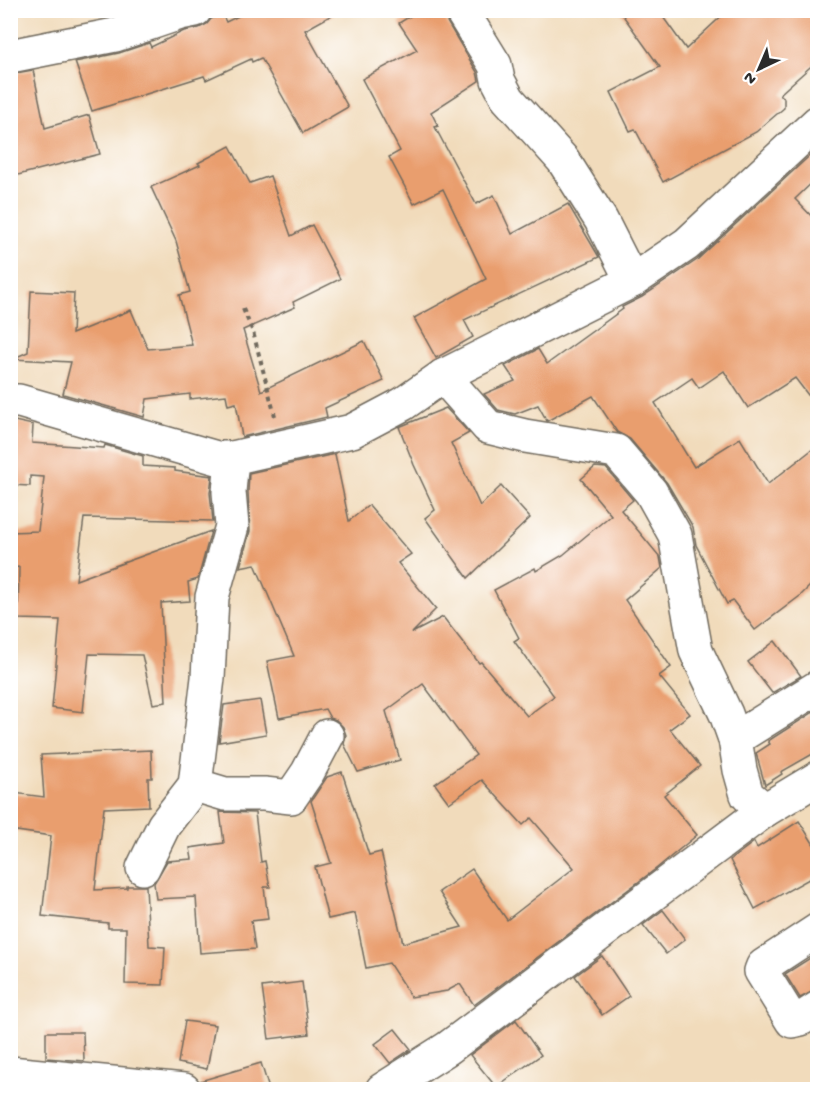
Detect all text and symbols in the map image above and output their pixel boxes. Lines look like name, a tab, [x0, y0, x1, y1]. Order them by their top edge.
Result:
north arrow	[729, 39, 789, 99]
text: N	[740, 66, 761, 88]

